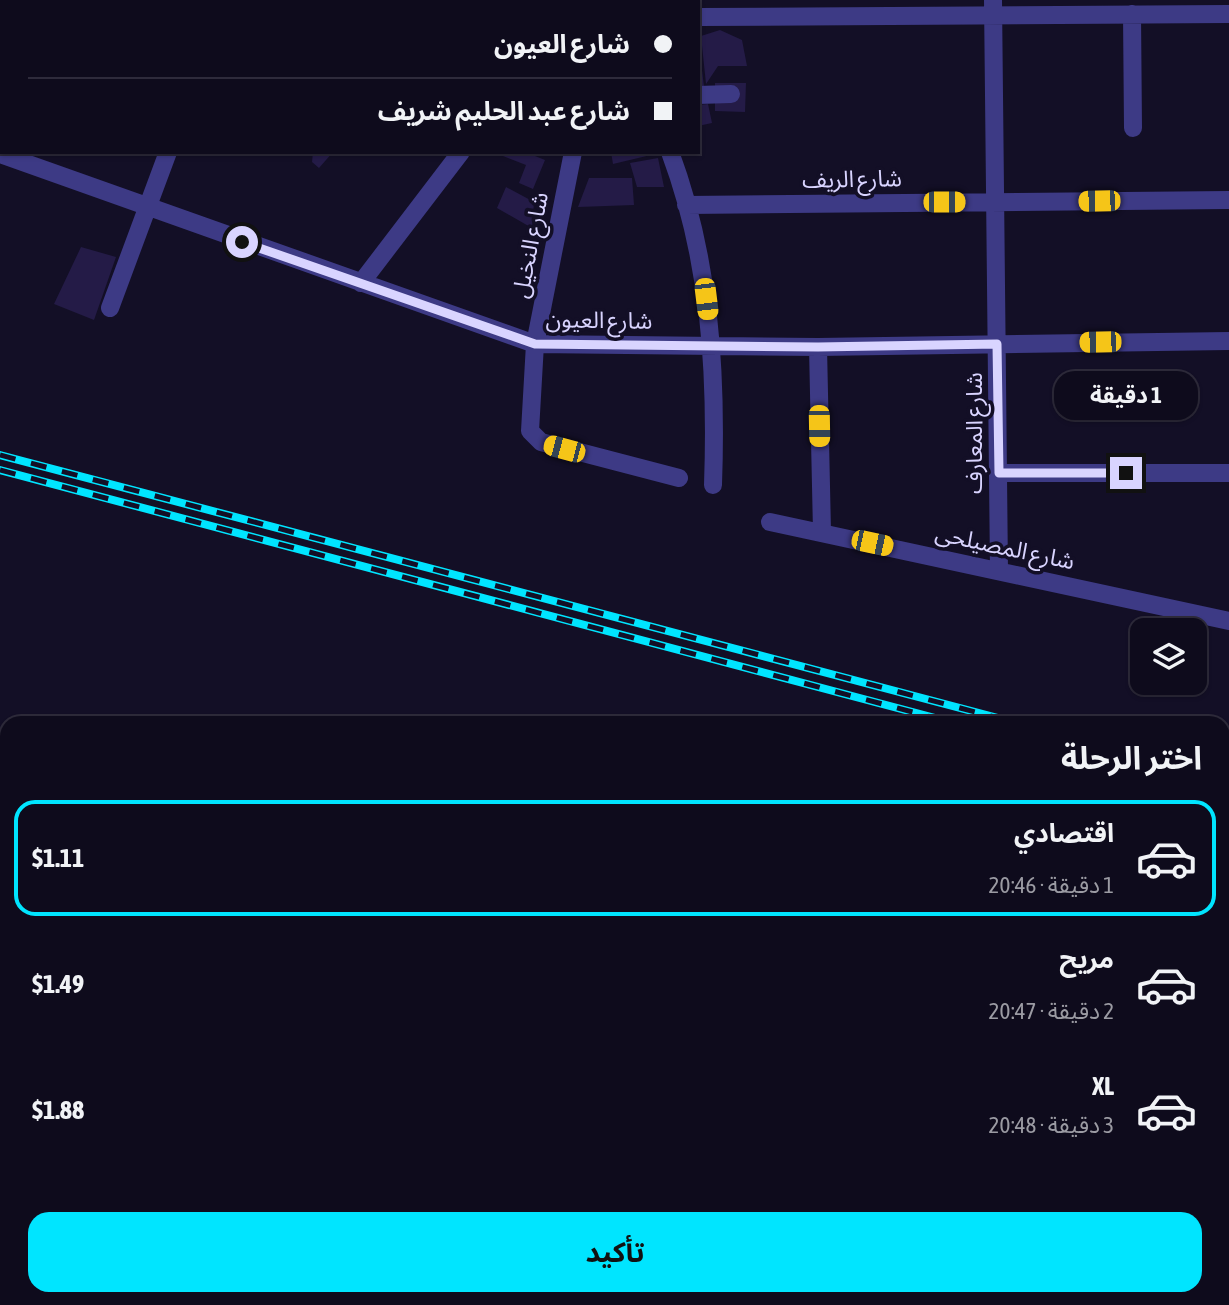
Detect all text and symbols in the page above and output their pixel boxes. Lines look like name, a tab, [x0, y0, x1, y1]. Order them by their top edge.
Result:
text: شارع العيون	[494, 29, 630, 59]
text: شارع عبد الحليم شريف	[378, 96, 630, 126]
street label: شارع الريف	[802, 165, 902, 197]
street label: شارع النخيل	[507, 190, 557, 301]
car	[1078, 190, 1121, 212]
car	[924, 192, 966, 213]
route start	[226, 226, 258, 258]
car	[694, 277, 719, 321]
street label: شارع العيون	[545, 306, 653, 338]
car	[1079, 331, 1122, 353]
street label: شارع المعارف	[961, 372, 991, 494]
callout: 1 دقيقة	[1054, 372, 1198, 420]
text: 1 دقيقة	[1090, 382, 1162, 408]
car	[809, 405, 830, 447]
car	[541, 433, 588, 465]
route end	[1110, 457, 1142, 489]
street label: شارع المصيلحى	[932, 520, 1077, 578]
car	[850, 528, 895, 558]
map controls	[1130, 618, 1207, 695]
button: layers	[1130, 618, 1207, 695]
text: اختر الرحلة	[1061, 739, 1202, 776]
text: اقتصادي	[1014, 818, 1114, 848]
icon: car	[1135, 827, 1198, 890]
text: $1.11	[32, 843, 84, 873]
text: 1 دقيقة · 20:46	[989, 872, 1114, 898]
text: مريح	[1059, 944, 1114, 974]
icon: car	[1135, 953, 1198, 1016]
text: $1.49	[32, 969, 84, 999]
text: 2 دقيقة · 20:47	[989, 998, 1114, 1024]
text: XL	[1092, 1071, 1114, 1101]
icon: car	[1135, 1079, 1198, 1142]
text: $1.88	[32, 1095, 84, 1125]
text: 3 دقيقة · 20:48	[989, 1112, 1114, 1138]
button: تأكيد	[28, 1212, 1202, 1292]

